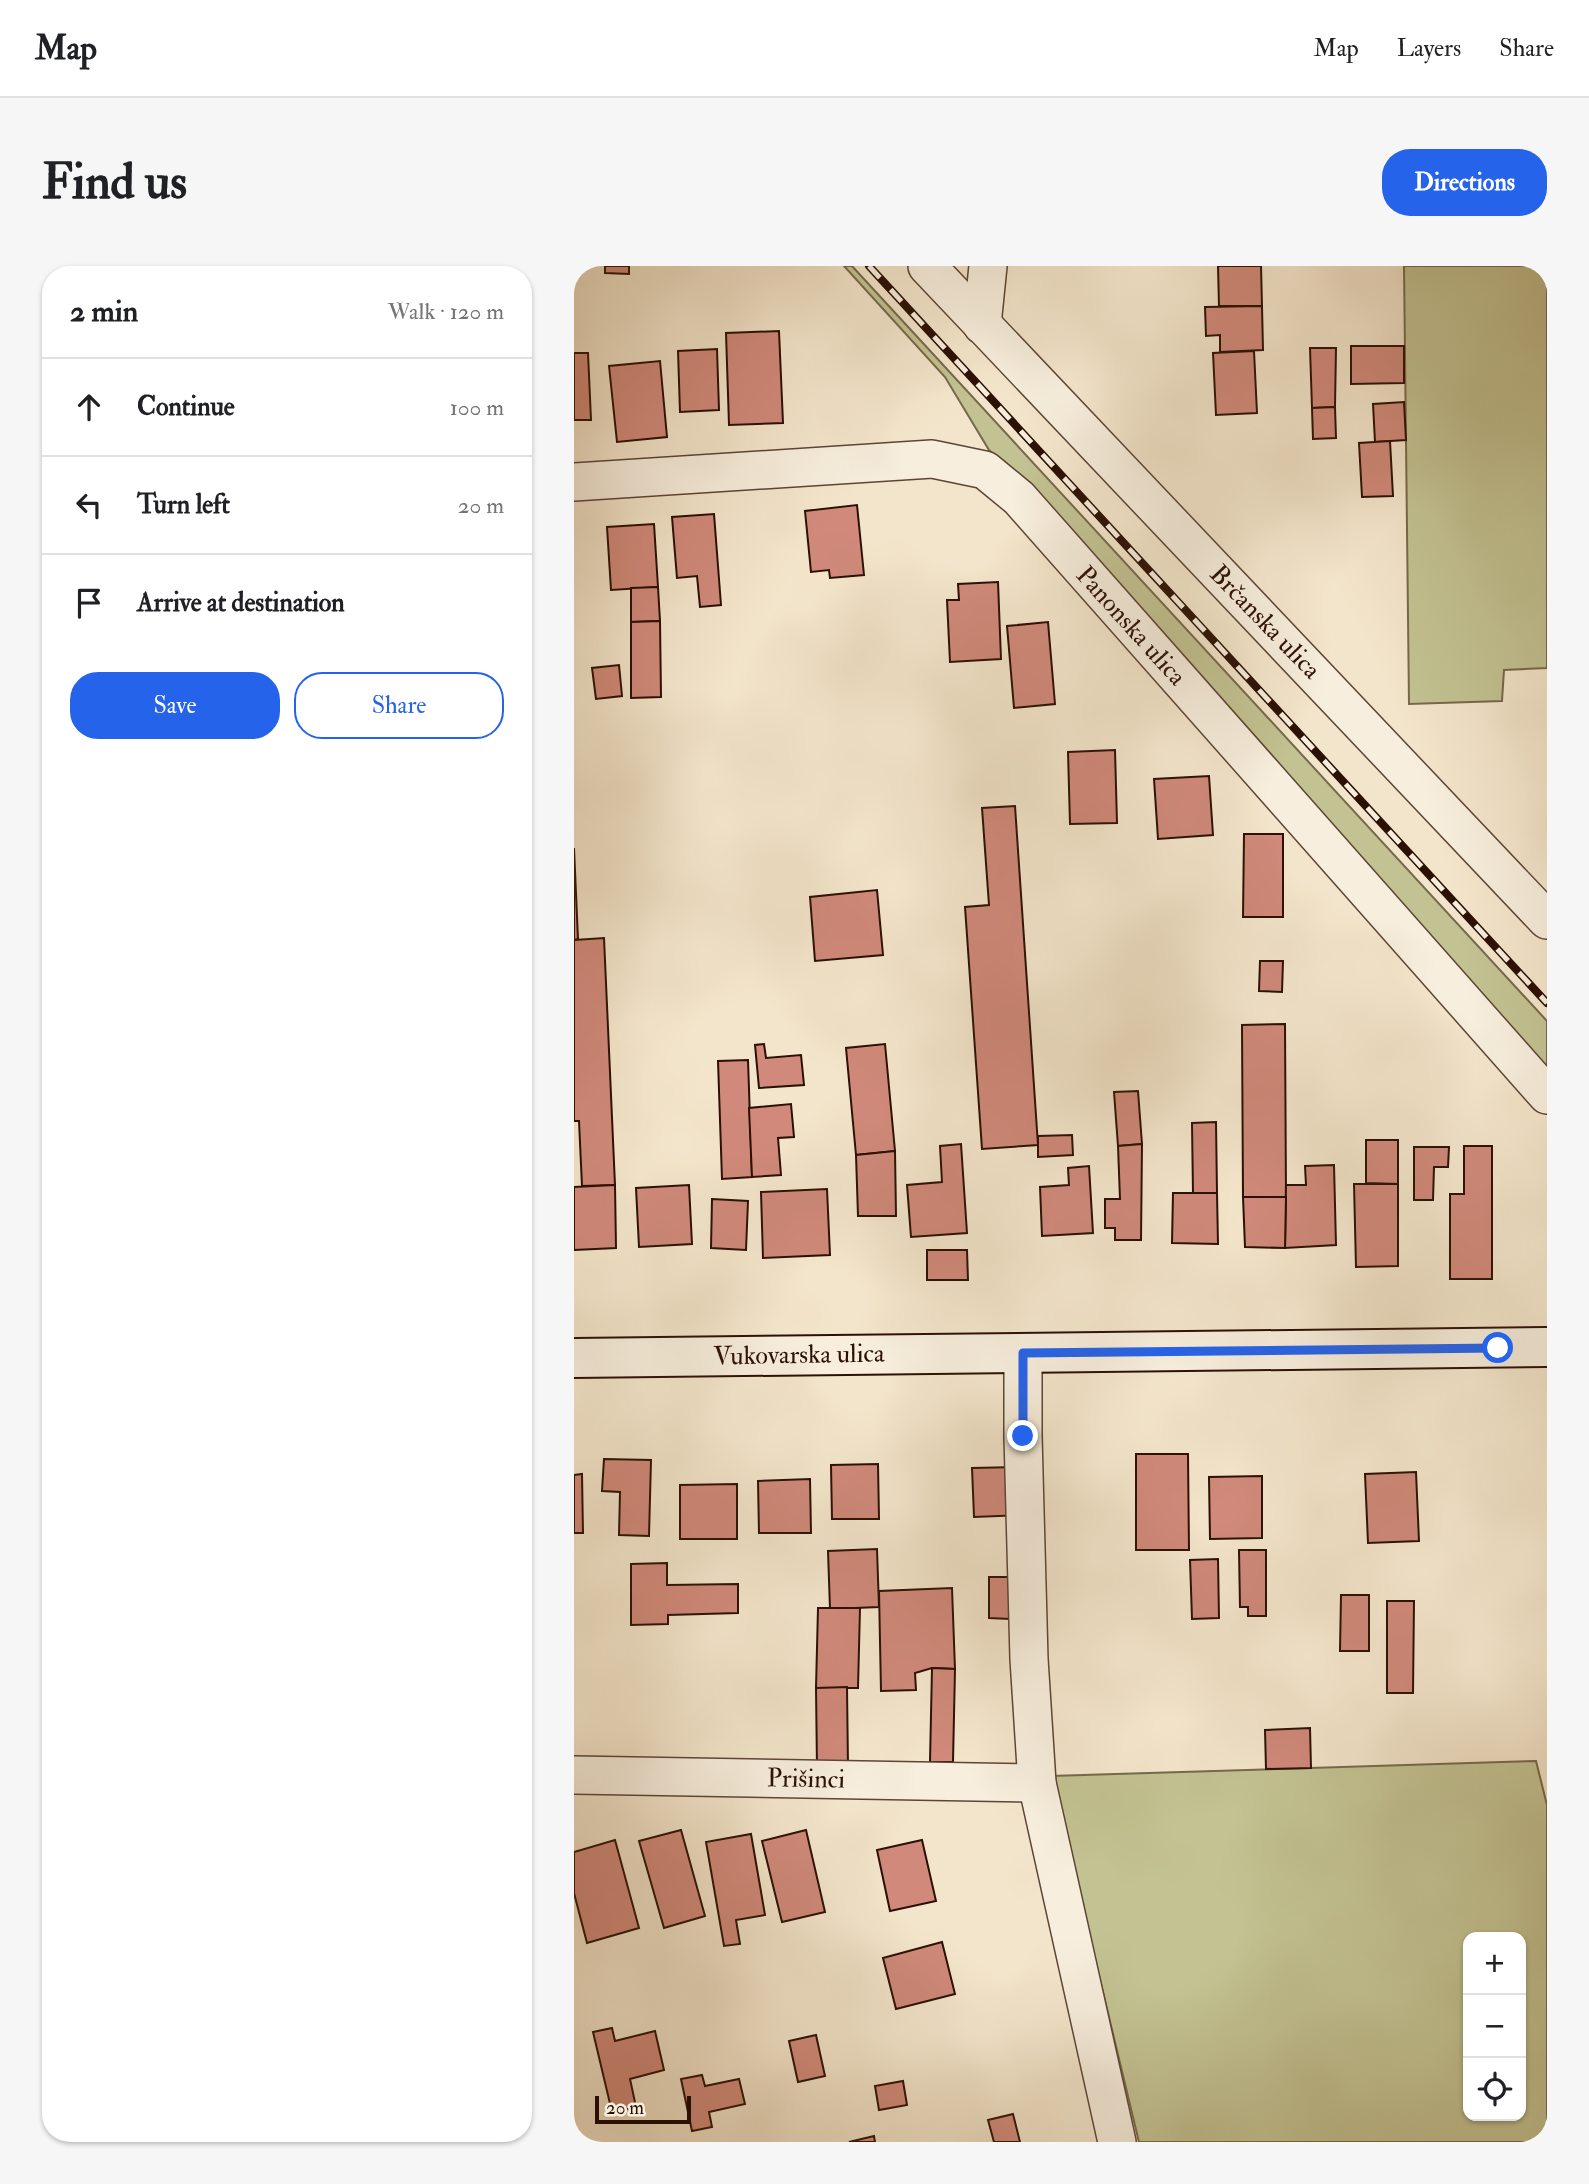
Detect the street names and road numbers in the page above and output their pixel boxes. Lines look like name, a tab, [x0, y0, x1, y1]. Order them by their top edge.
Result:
street label: Brčanska ulica	[1203, 558, 1328, 686]
street label: Panonska ulica	[1069, 560, 1193, 693]
street label: Vukovarska ulica	[713, 1338, 885, 1372]
street label: Prišinci	[767, 1762, 845, 1796]

